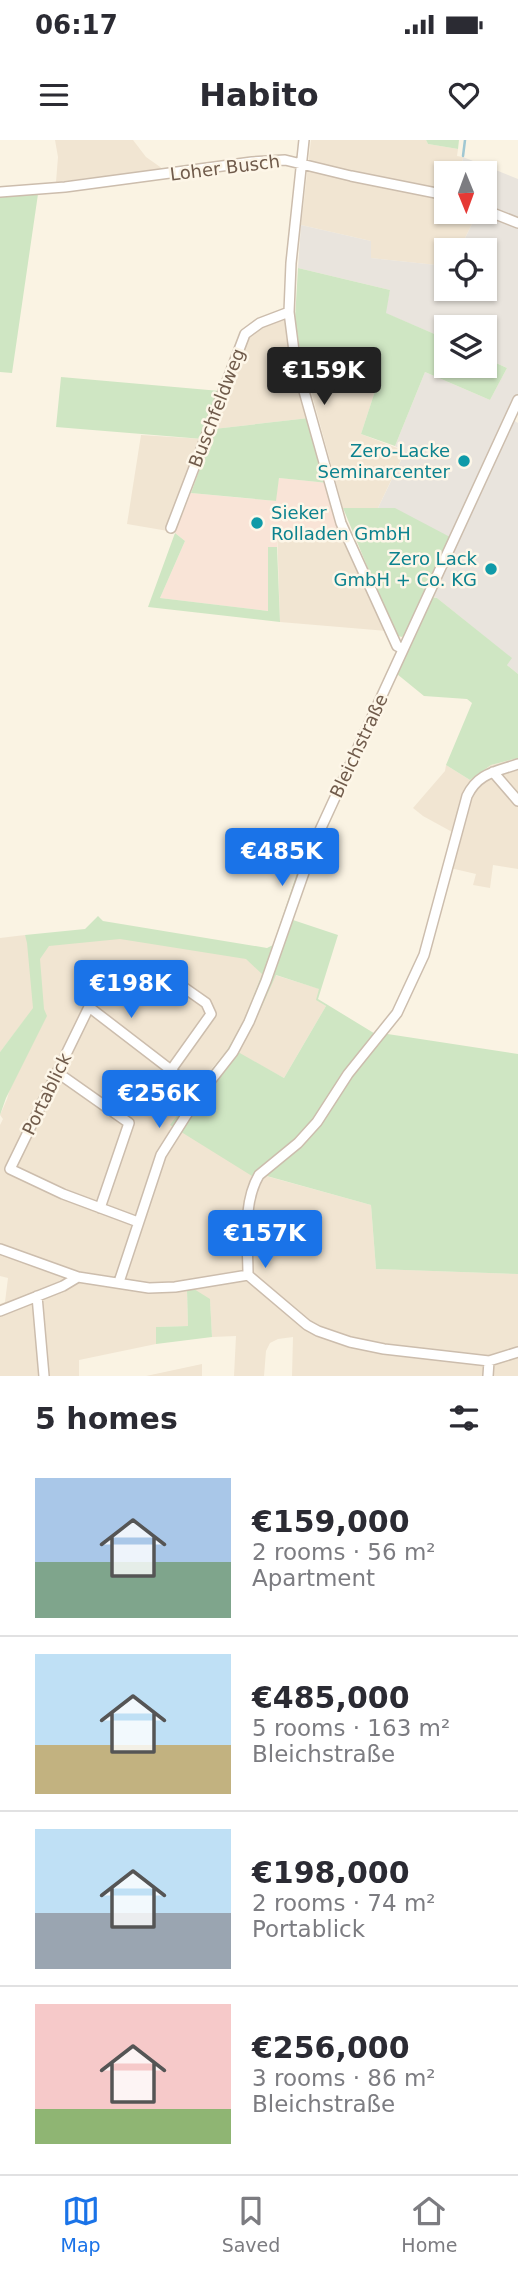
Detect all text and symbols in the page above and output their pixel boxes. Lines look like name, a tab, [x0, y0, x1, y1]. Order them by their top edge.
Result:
text: 06:17	[35, 10, 118, 40]
icon: menu	[35, 76, 73, 114]
text: Habito	[199, 76, 319, 114]
icon: heart	[445, 76, 483, 114]
street label: Loher Busch	[169, 150, 281, 185]
north arrow	[434, 161, 497, 224]
map controls	[434, 161, 497, 378]
button: locate	[434, 238, 497, 301]
button: layers	[434, 315, 497, 378]
street label: Buschfeldweg	[184, 345, 249, 470]
pin: €159K	[275, 348, 373, 407]
text: €159K	[283, 357, 365, 383]
place label: Zero-Lacke Seminarcenter	[318, 440, 451, 482]
marker: Zero-Lacke Seminarcenter	[456, 453, 472, 469]
place label: Sieker Rolladen GmbH	[271, 502, 411, 544]
marker: Sieker Rolladen GmbH	[249, 515, 265, 531]
place label: Zero Lack GmbH + Co. KG	[334, 548, 478, 590]
marker: Zero Lack GmbH + Co. KG	[483, 561, 499, 577]
street label: Bleichstraße	[325, 691, 392, 801]
pin: €485K	[233, 828, 331, 888]
text: €485K	[241, 838, 323, 864]
pin: €198K	[82, 960, 180, 1020]
text: €198K	[90, 970, 172, 996]
street label: Portablick	[18, 1049, 76, 1138]
pin: €256K	[110, 1070, 208, 1130]
text: €256K	[118, 1080, 200, 1106]
pin: €157K	[216, 1210, 314, 1270]
text: €157K	[224, 1220, 306, 1246]
icon: filters	[445, 1399, 483, 1437]
text: 5 homes	[35, 1401, 178, 1436]
text: €159,000	[252, 1504, 410, 1539]
icon: home	[91, 1506, 175, 1590]
text: 2 rooms · 56 m²	[252, 1539, 436, 1565]
text: Apartment	[252, 1565, 375, 1591]
text: €485,000	[252, 1680, 410, 1715]
icon: home	[91, 1682, 175, 1766]
text: 5 rooms · 163 m²	[252, 1715, 450, 1741]
text: Bleichstraße	[252, 1741, 395, 1767]
text: €198,000	[252, 1855, 410, 1890]
icon: home	[91, 1857, 175, 1941]
text: 2 rooms · 74 m²	[252, 1890, 436, 1916]
text: Portablick	[252, 1916, 365, 1942]
text: €256,000	[252, 2030, 410, 2065]
icon: home	[91, 2032, 175, 2116]
text: 3 rooms · 86 m²	[252, 2065, 436, 2091]
text: Bleichstraße	[252, 2091, 395, 2117]
tab: Map	[61, 2192, 101, 2256]
tab: Saved	[222, 2192, 280, 2256]
tab: Home	[401, 2192, 457, 2256]

